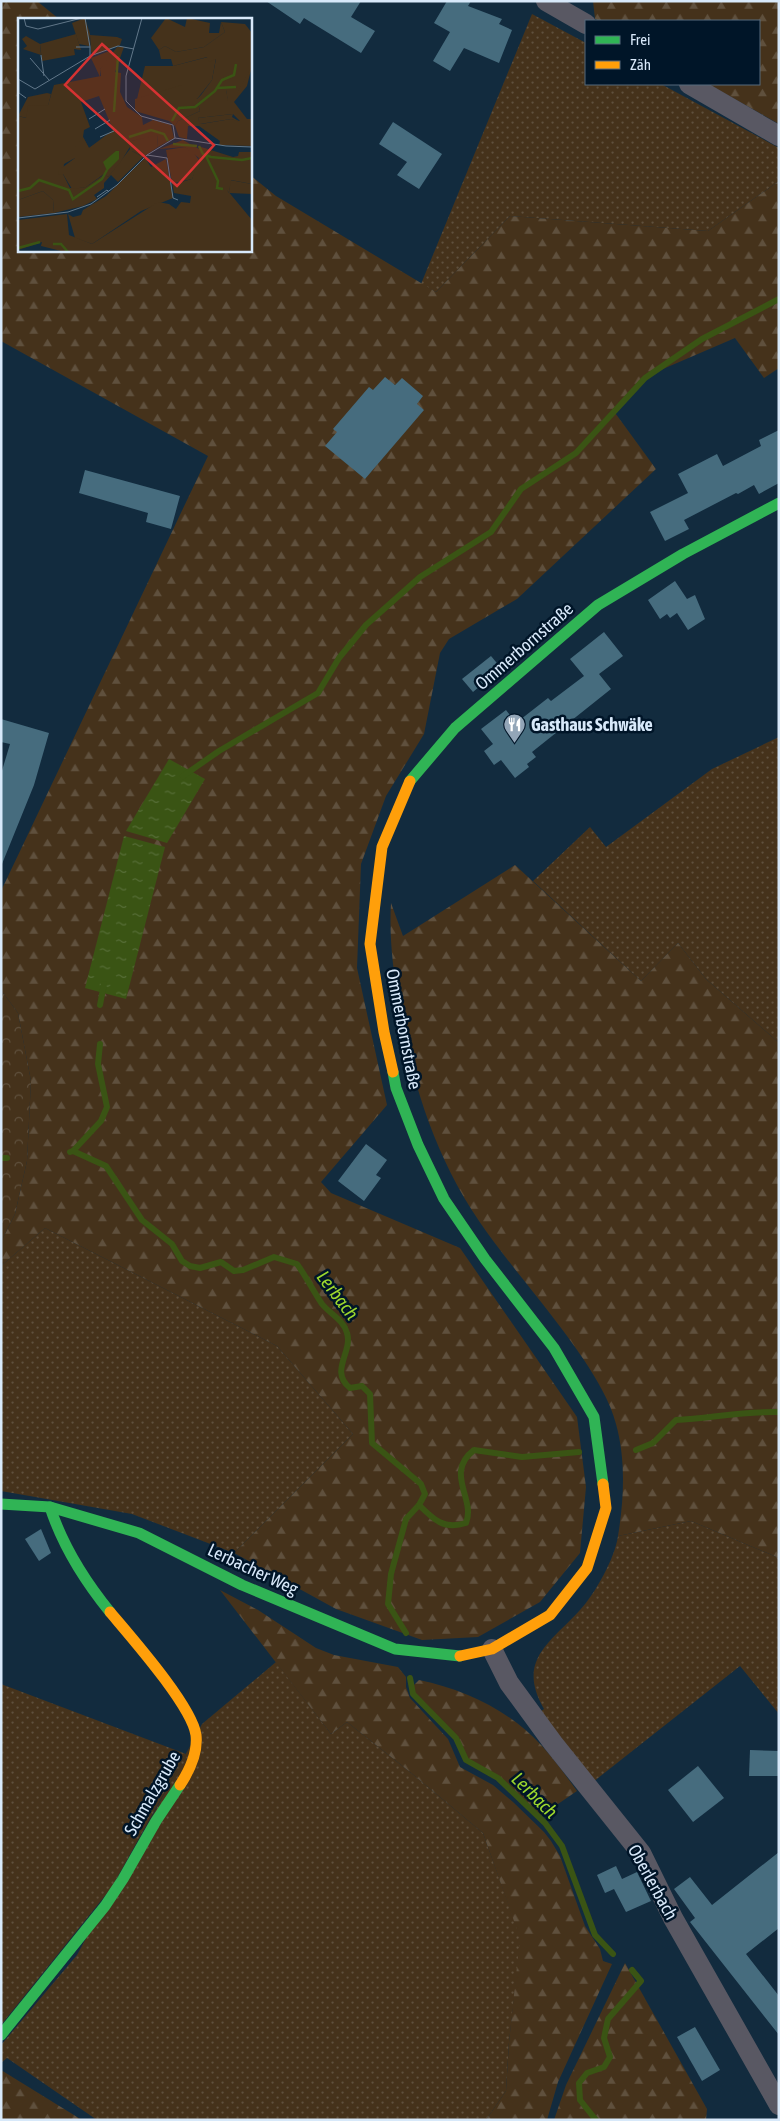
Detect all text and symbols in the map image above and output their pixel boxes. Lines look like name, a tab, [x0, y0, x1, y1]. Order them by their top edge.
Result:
inset map	[18, 18, 251, 251]
legend	[585, 20, 760, 85]
text: Frei	[630, 31, 650, 48]
text: Zäh	[630, 56, 651, 73]
street label: Ommerbornstraße	[471, 598, 577, 694]
restaurant icon: Gasthaus Schwäke	[503, 712, 527, 743]
place label: Gasthaus Schwäke	[531, 714, 653, 735]
street label: Ommerbornstraße	[382, 967, 426, 1091]
water label: Lerbach	[312, 1266, 364, 1324]
street label: Lerbacher Weg	[205, 1539, 302, 1599]
street label: Schmalzgrube	[119, 1747, 185, 1839]
water label: Lerbach	[508, 1768, 562, 1822]
street label: Oberlerbach	[624, 1841, 682, 1923]

